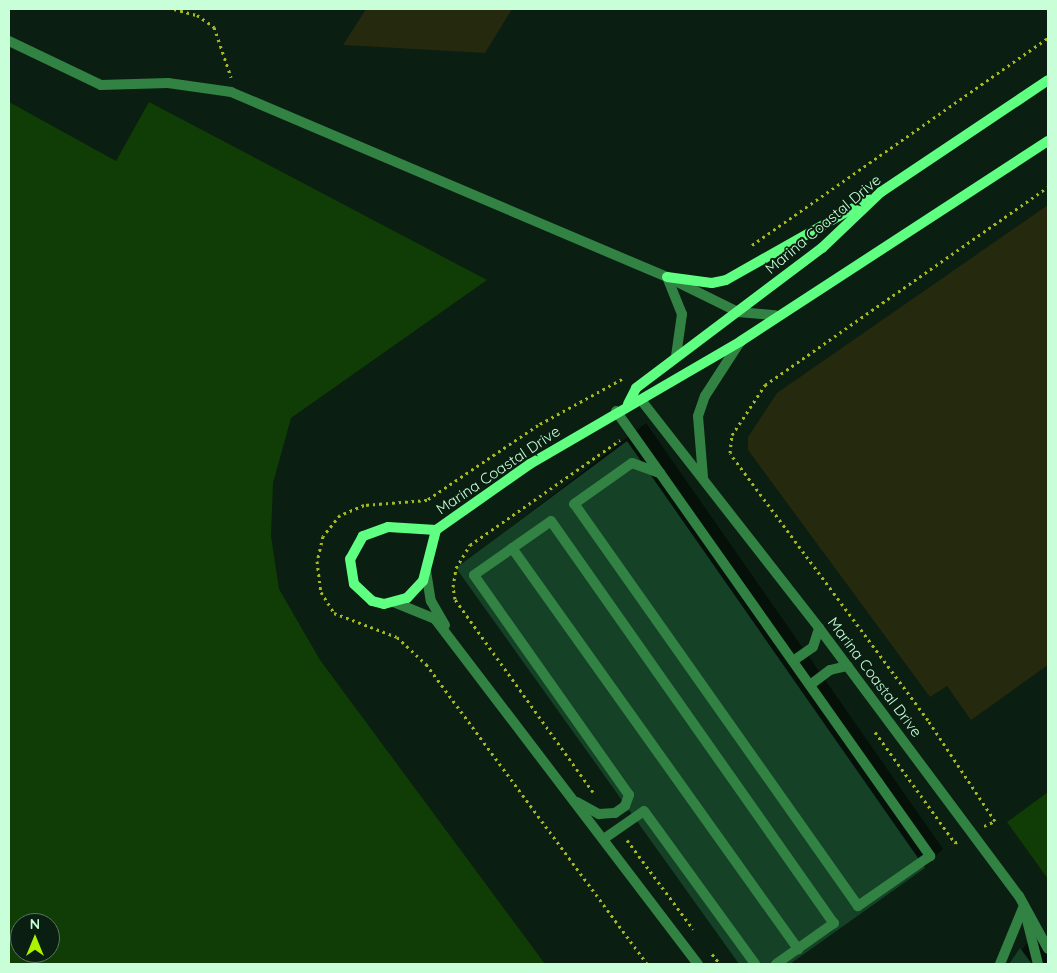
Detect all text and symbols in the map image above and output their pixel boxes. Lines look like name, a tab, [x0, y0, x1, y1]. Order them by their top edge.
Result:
street label: Marina Coastal Drive	[762, 170, 884, 278]
street label: Marina Coastal Drive	[433, 422, 563, 518]
street label: Marina Coastal Drive	[824, 614, 926, 740]
north arrow	[10, 913, 60, 963]
text: N	[30, 915, 40, 933]

